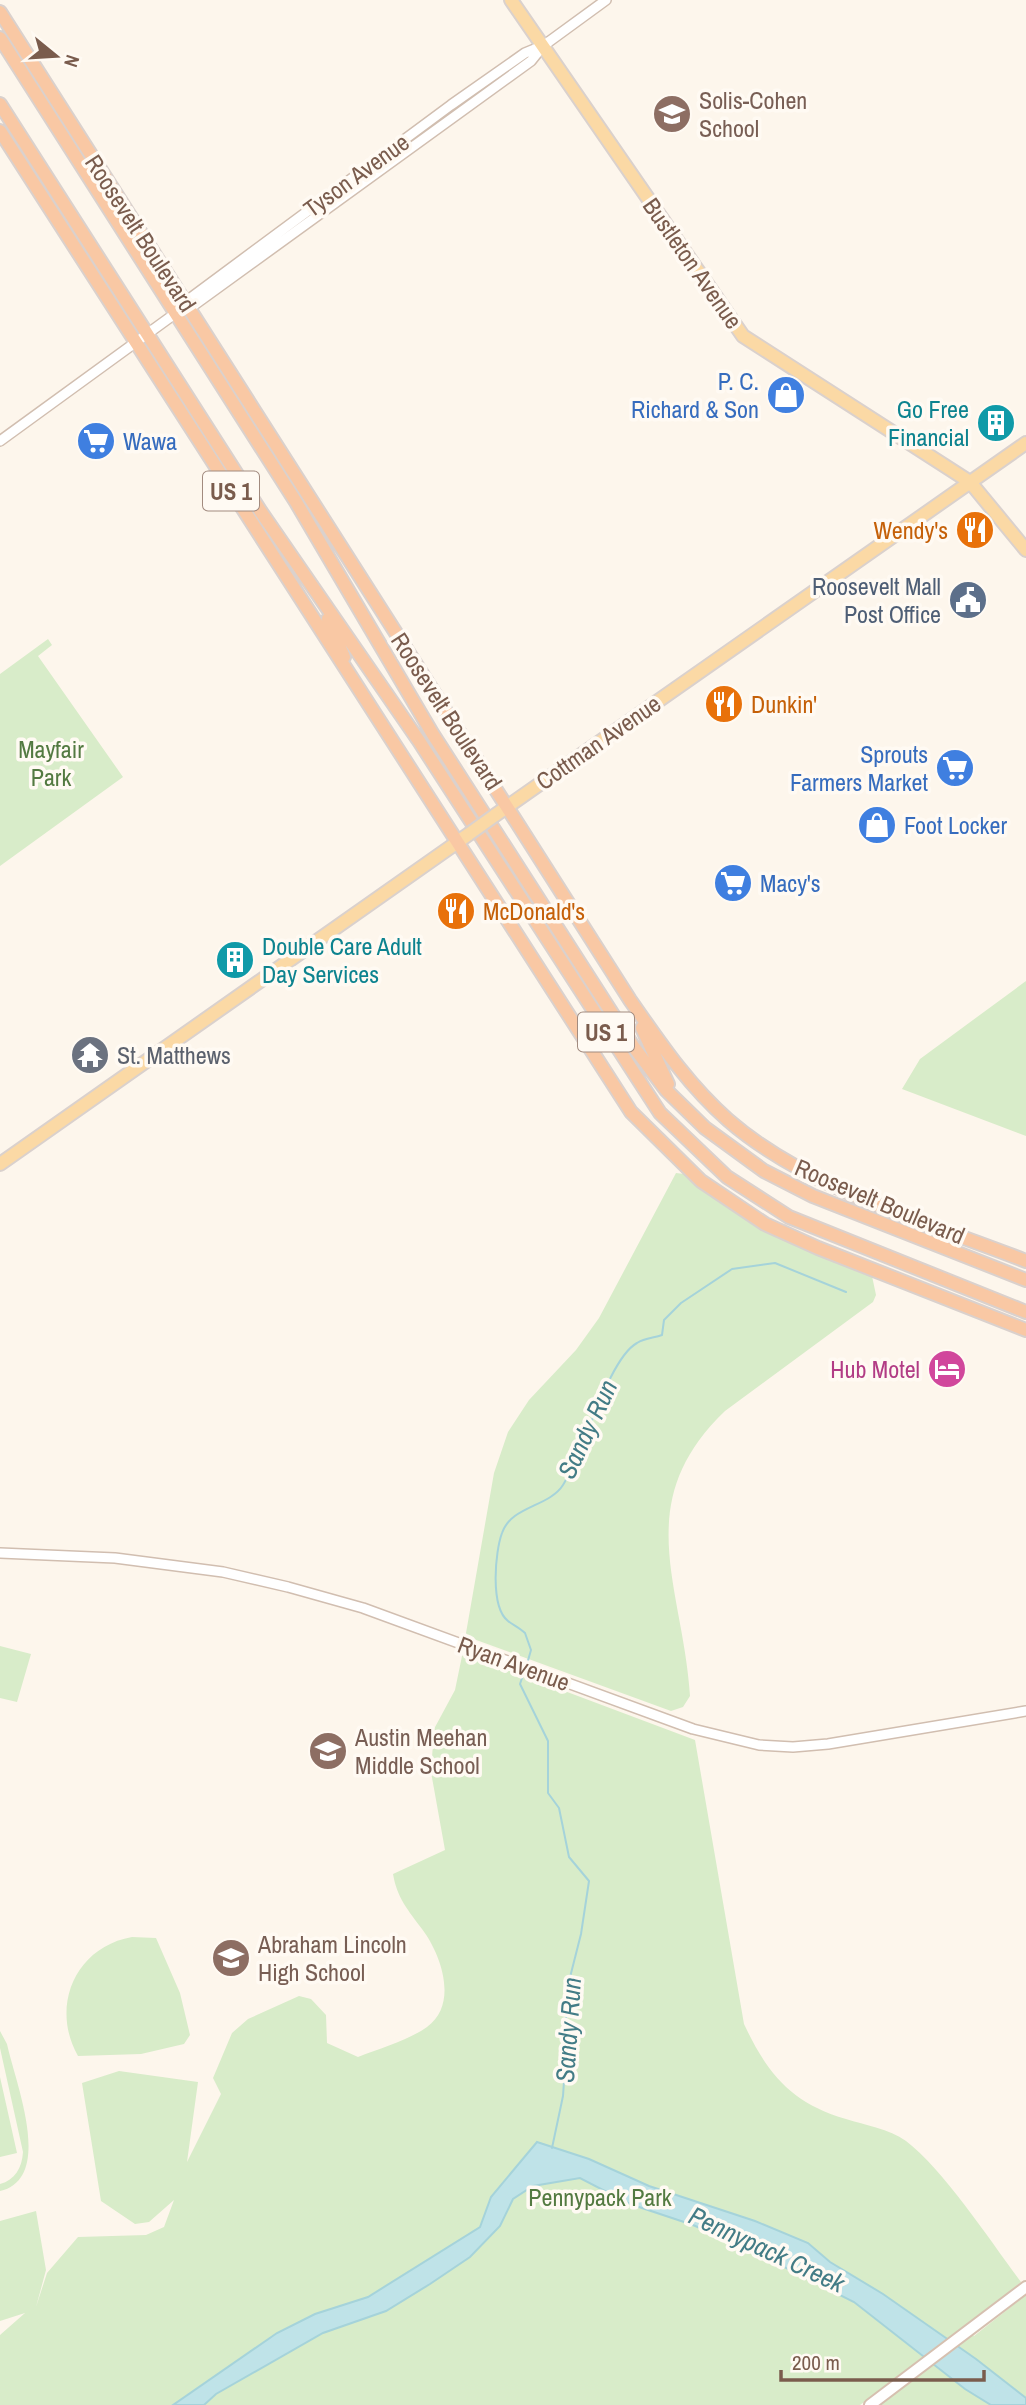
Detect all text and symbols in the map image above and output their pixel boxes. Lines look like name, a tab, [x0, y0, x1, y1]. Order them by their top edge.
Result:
north arrow	[21, 21, 91, 91]
text: N	[58, 52, 86, 71]
place label: Solis-Cohen School	[699, 84, 807, 144]
school or university icon: Solis-Cohen School	[651, 93, 693, 135]
street label: Tyson Avenue	[297, 126, 415, 224]
street label: Roosevelt Boulevard	[78, 148, 204, 318]
street label: Bustleton Avenue	[636, 191, 750, 335]
place label: P. C. Richard & Son	[631, 365, 759, 425]
shop icon: P. C. Richard & Son	[765, 374, 807, 416]
place label: Go Free Financial	[888, 393, 969, 453]
building icon: Go Free Financial	[975, 402, 1017, 444]
supermarket icon: Wawa	[75, 420, 117, 462]
place label: Wawa	[123, 425, 177, 457]
road number: US 1	[203, 471, 259, 510]
restaurant icon: Wendy's	[954, 509, 996, 551]
place label: Wendy's	[873, 514, 948, 546]
place label: Roosevelt Mall Post Office	[812, 570, 941, 630]
public building icon: Roosevelt Mall Post Office	[947, 579, 989, 621]
street label: Roosevelt Boulevard	[384, 626, 510, 796]
restaurant icon: Dunkin'	[703, 683, 745, 725]
street label: Cottman Avenue	[529, 687, 667, 797]
place label: Dunkin'	[751, 688, 817, 720]
park label: Mayfair Park	[18, 733, 84, 793]
place label: Sprouts Farmers Market	[790, 738, 929, 798]
supermarket icon: Sprouts Farmers Market	[934, 747, 976, 789]
shop icon: Foot Locker	[856, 804, 898, 846]
place label: Foot Locker	[904, 809, 1007, 841]
supermarket icon: Macy's	[712, 862, 754, 904]
place label: Macy's	[760, 867, 821, 899]
restaurant icon: McDonald's	[435, 890, 477, 932]
place label: McDonald's	[483, 895, 585, 927]
place label: Double Care Adult Day Services	[262, 930, 422, 990]
building icon: Double Care Adult Day Services	[214, 939, 256, 981]
road number: US 1	[578, 1012, 634, 1051]
temple icon: St. Matthews	[69, 1034, 111, 1076]
place label: St. Matthews	[117, 1039, 231, 1071]
street label: Roosevelt Boulevard	[790, 1151, 970, 1251]
hotel icon: Hub Motel	[926, 1348, 968, 1390]
place label: Hub Motel	[830, 1353, 920, 1385]
water label: Sandy Run	[549, 1374, 625, 1484]
street label: Ryan Avenue	[454, 1628, 574, 1698]
place label: Austin Meehan Middle School	[354, 1721, 487, 1781]
school or university icon: Austin Meehan Middle School	[307, 1730, 349, 1772]
place label: Abraham Lincoln High School	[257, 1928, 407, 1988]
school or university icon: Abraham Lincoln High School	[210, 1937, 252, 1979]
water label: Sandy Run	[547, 1976, 589, 2084]
park label: Pennypack Park	[528, 2181, 672, 2213]
water label: Pennypack Creek	[683, 2198, 852, 2301]
scale bar	[781, 2338, 984, 2382]
text: 200 m	[792, 2348, 840, 2377]

